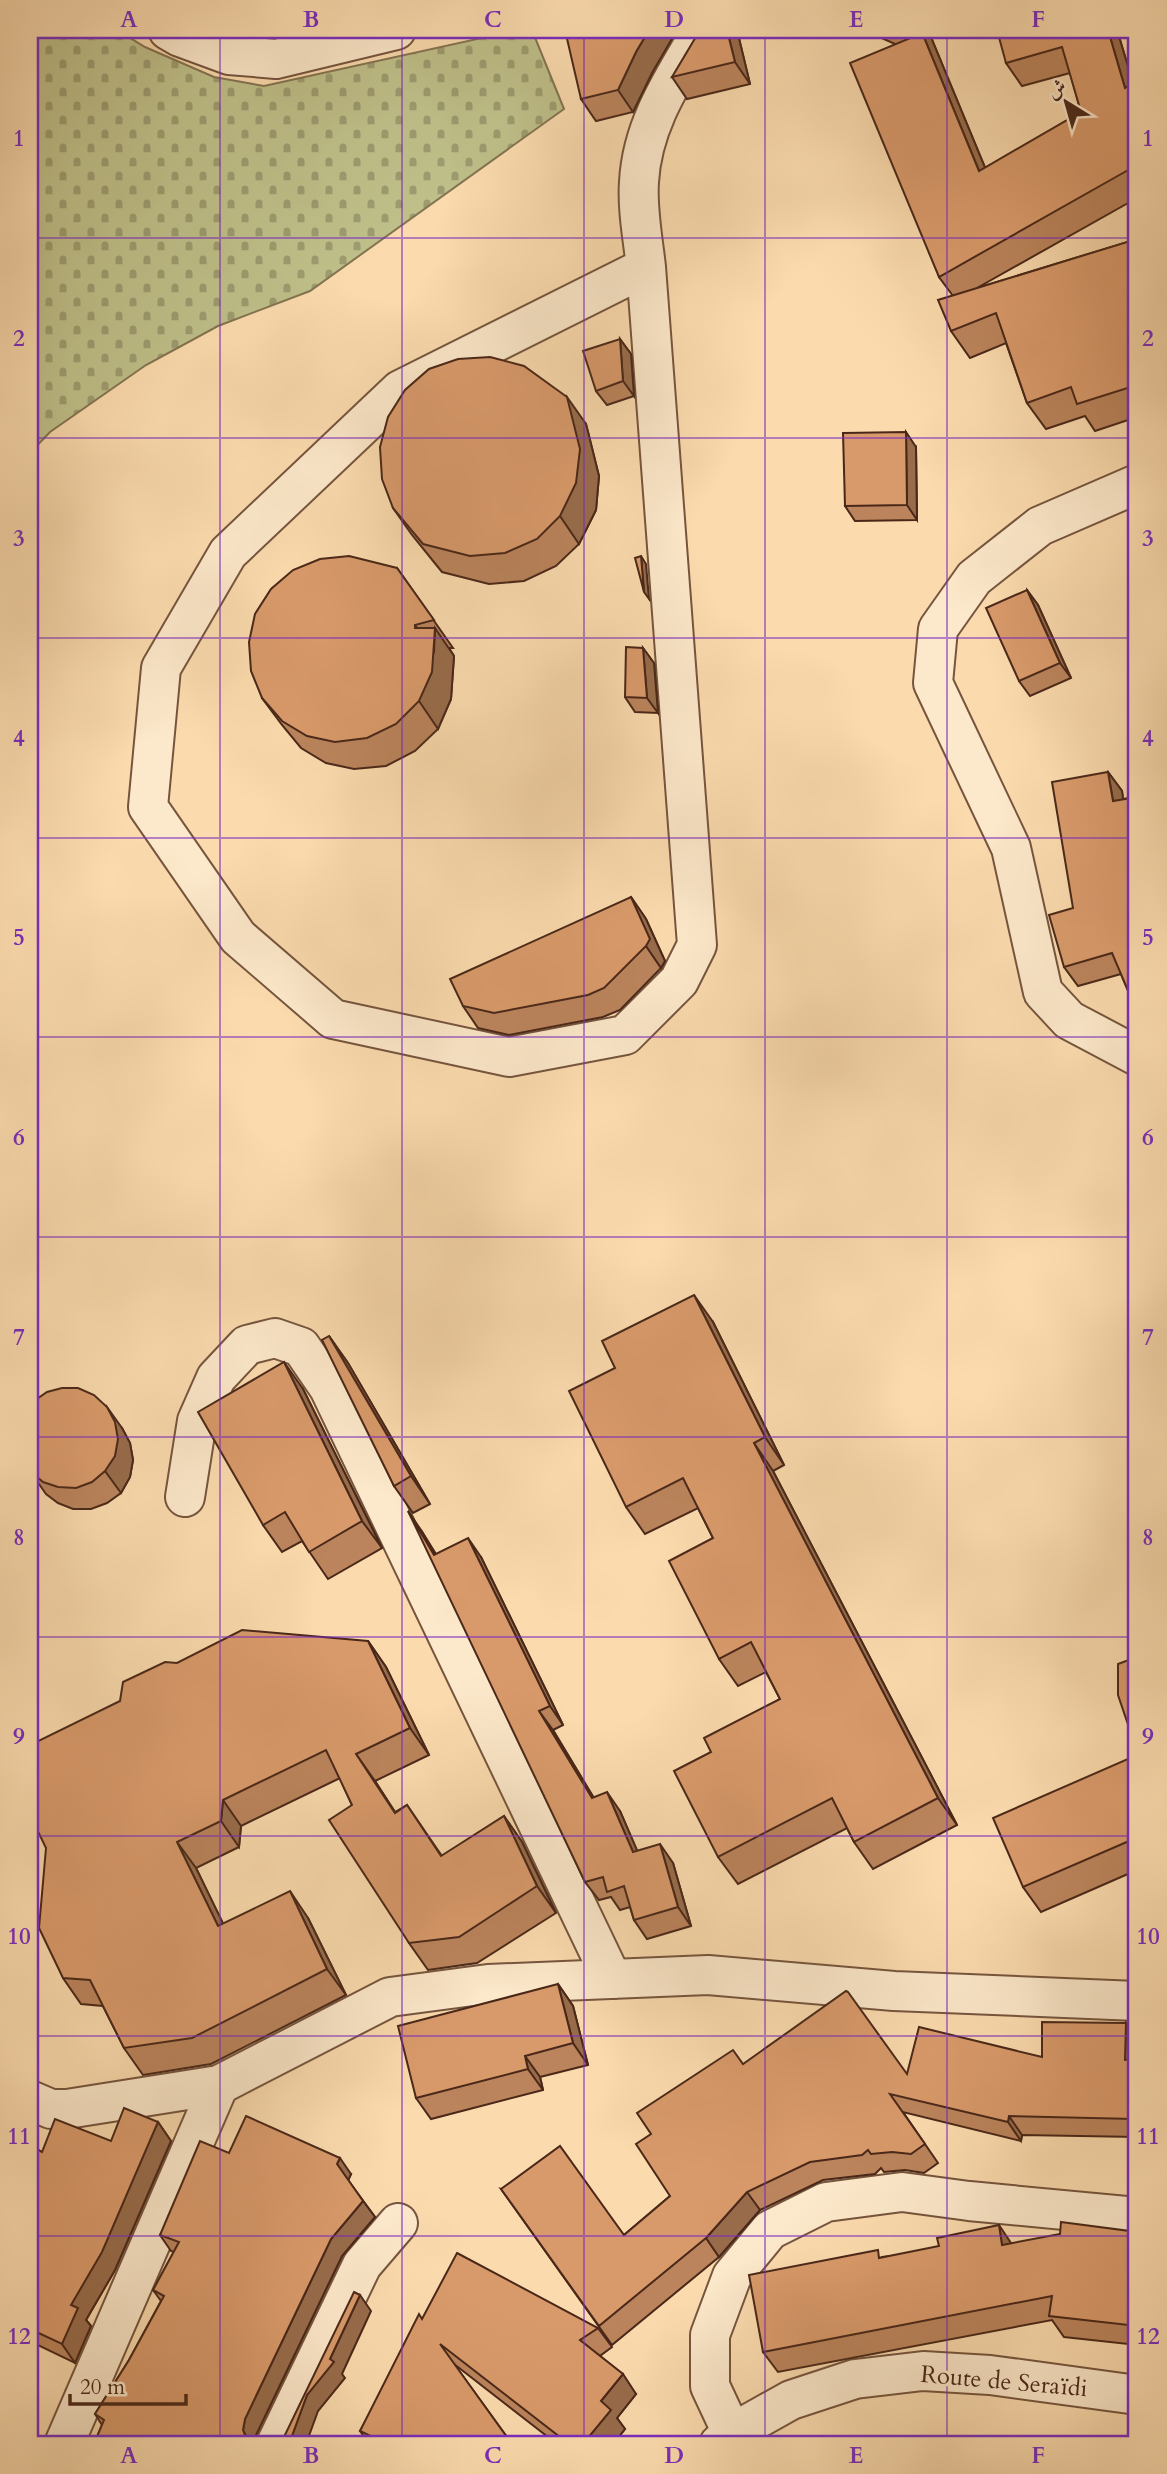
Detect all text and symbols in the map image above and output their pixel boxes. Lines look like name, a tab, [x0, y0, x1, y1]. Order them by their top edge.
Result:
text: A	[120, 4, 138, 35]
text: B	[303, 4, 319, 35]
text: C	[484, 4, 502, 35]
text: D	[664, 4, 684, 35]
text: E	[849, 4, 863, 35]
text: F	[1031, 4, 1045, 35]
north arrow	[1030, 66, 1100, 136]
text: ش	[1041, 73, 1072, 105]
text: 1	[13, 123, 25, 154]
text: 1	[1142, 123, 1154, 154]
text: 2	[13, 323, 25, 354]
text: 2	[1142, 323, 1154, 354]
text: 3	[13, 523, 25, 554]
text: 3	[1142, 523, 1154, 554]
text: 4	[13, 723, 25, 754]
text: 4	[1142, 723, 1154, 754]
text: 5	[13, 922, 25, 953]
text: 5	[1142, 922, 1154, 953]
text: 6	[13, 1122, 25, 1153]
text: 6	[1142, 1122, 1154, 1153]
text: 7	[13, 1322, 25, 1353]
text: 7	[1142, 1322, 1154, 1353]
text: 8	[13, 1522, 25, 1553]
text: 8	[1142, 1522, 1154, 1553]
text: 9	[13, 1721, 25, 1752]
text: 9	[1142, 1721, 1154, 1752]
text: 10	[7, 1921, 31, 1952]
text: 10	[1136, 1921, 1160, 1952]
text: 11	[7, 2121, 31, 2152]
text: 11	[1136, 2121, 1160, 2152]
text: 12	[7, 2321, 31, 2352]
text: 12	[1136, 2321, 1160, 2352]
street label: Route de Seraïdi	[919, 2358, 1089, 2405]
scale bar	[70, 2362, 186, 2406]
text: 20 m	[80, 2373, 125, 2402]
text: A	[120, 2440, 138, 2471]
text: B	[303, 2440, 319, 2471]
text: C	[484, 2440, 502, 2471]
text: D	[664, 2440, 684, 2471]
text: E	[849, 2440, 863, 2471]
text: F	[1031, 2440, 1045, 2471]

